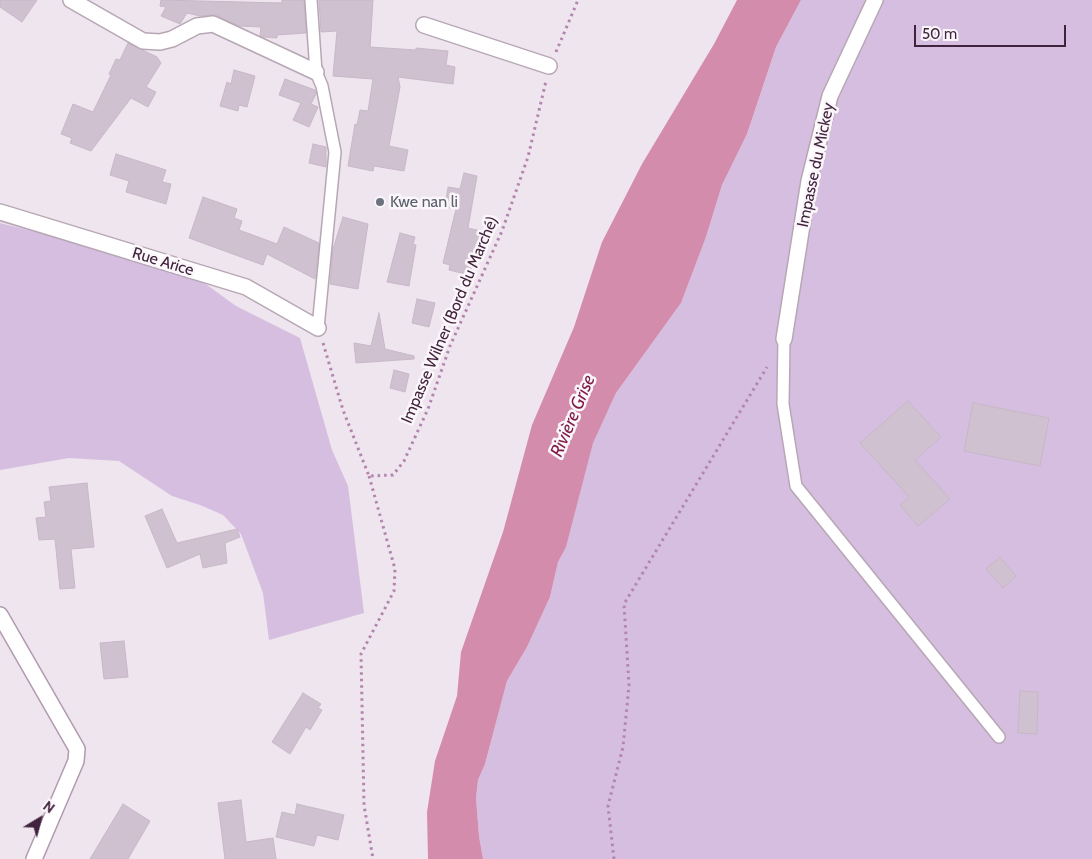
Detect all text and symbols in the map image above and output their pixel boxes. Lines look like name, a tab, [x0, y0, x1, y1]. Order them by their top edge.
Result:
scale bar	[917, 15, 1070, 47]
text: 50 m	[922, 25, 957, 43]
street label: Impasse du Mickey	[793, 101, 839, 229]
place label: Kwe nan li	[390, 192, 458, 212]
marker: Kwe nan li	[374, 196, 386, 208]
street label: Impasse Wilner (Bord du Marché)	[398, 214, 502, 426]
street label: Rue Arice	[130, 244, 196, 280]
water label: Rivière Grise	[546, 372, 600, 460]
north arrow	[15, 794, 65, 844]
text: N	[40, 797, 58, 817]

